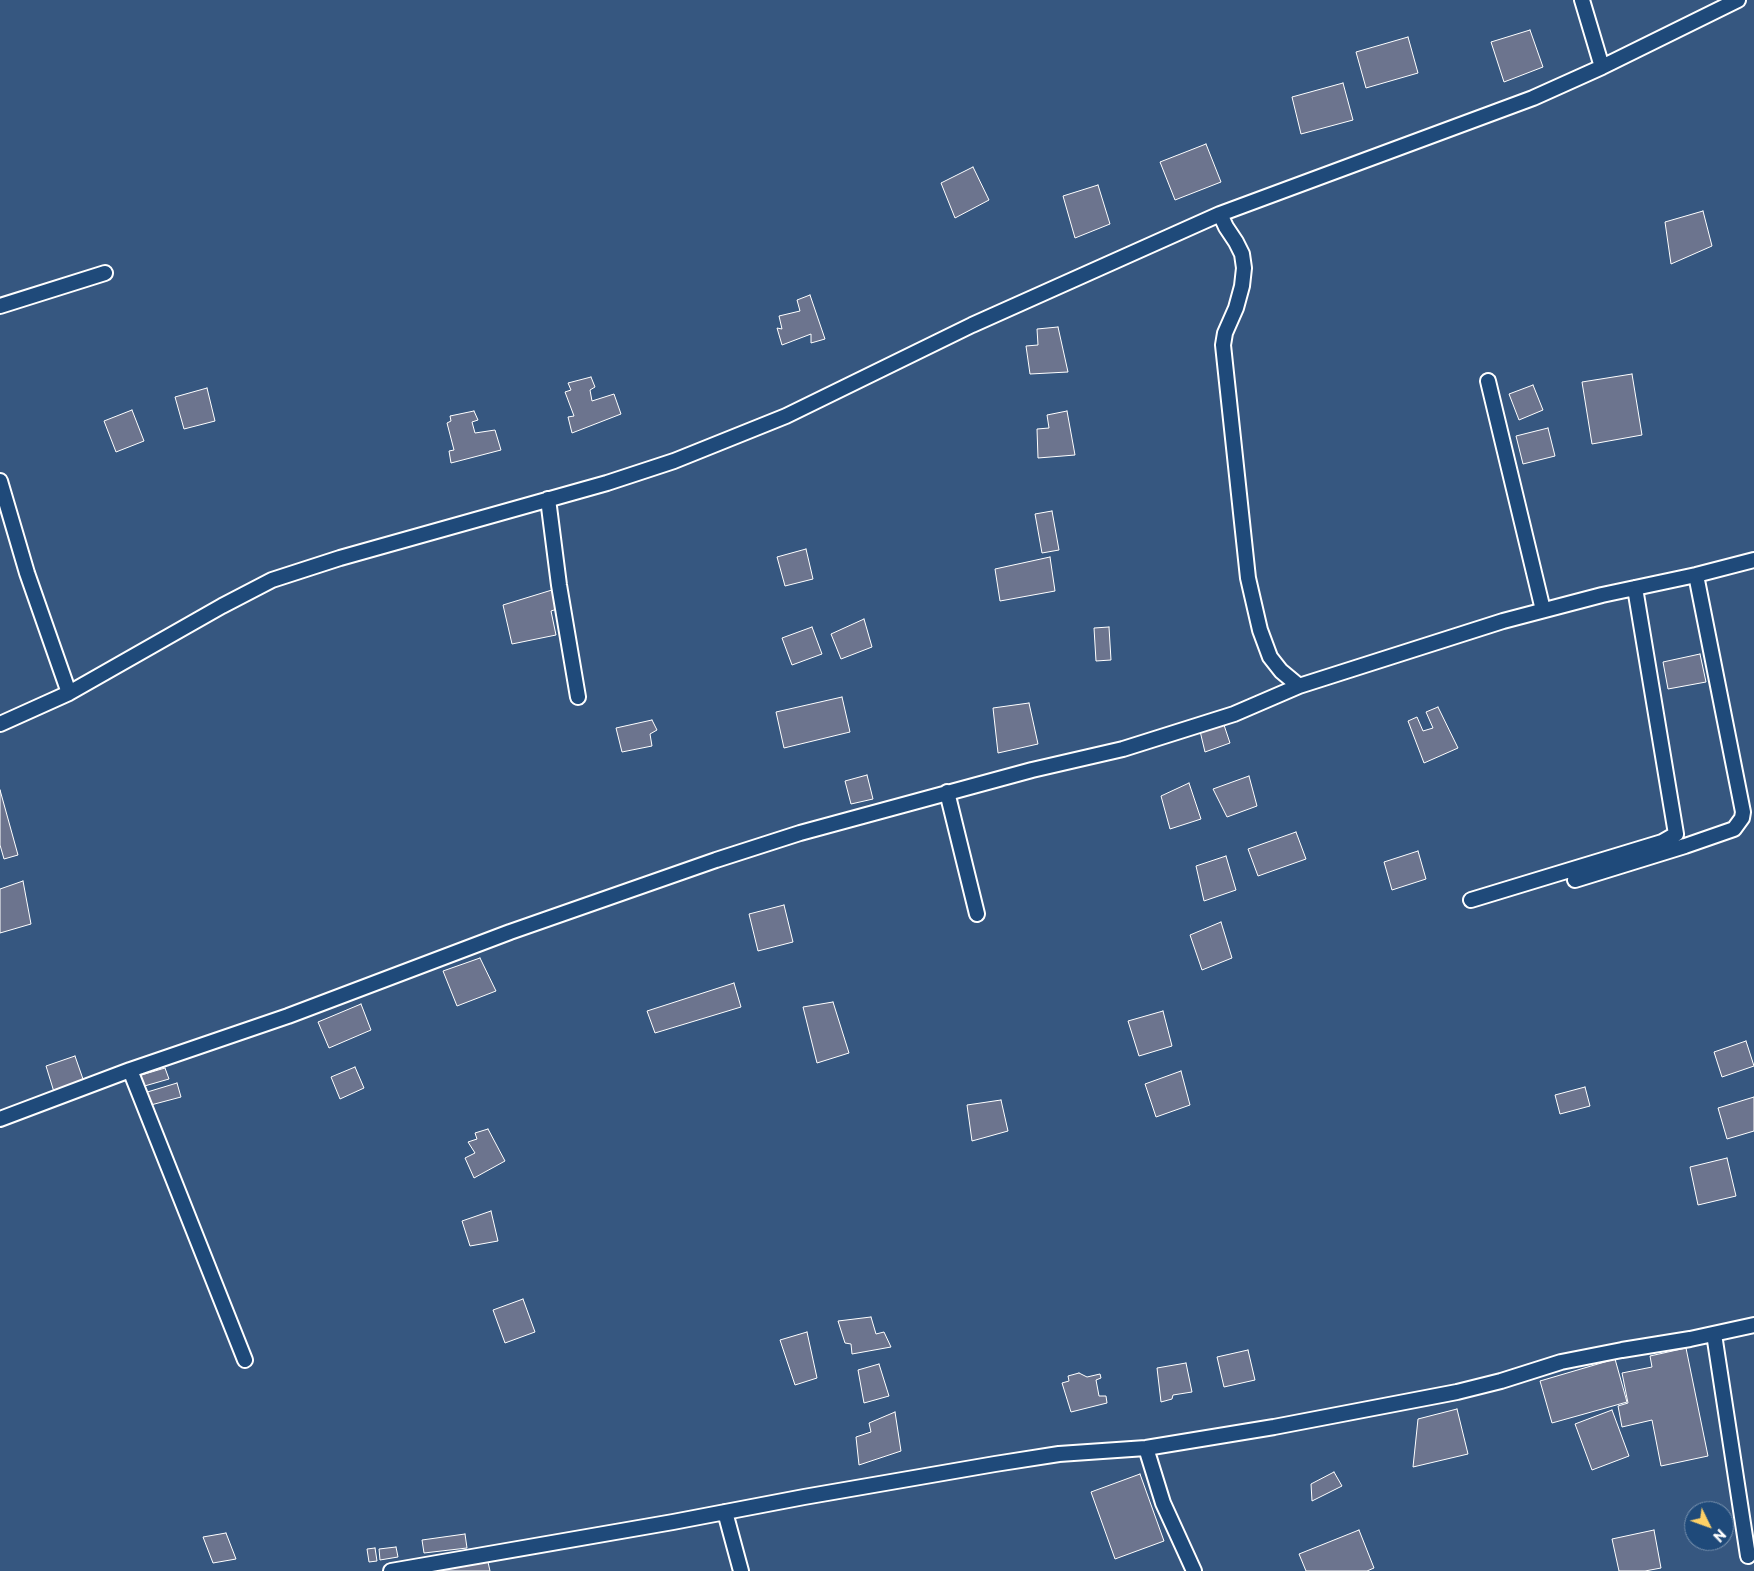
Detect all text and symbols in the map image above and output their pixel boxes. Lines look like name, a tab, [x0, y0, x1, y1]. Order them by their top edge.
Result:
north arrow	[1684, 1501, 1734, 1551]
text: N	[1708, 1525, 1731, 1547]

